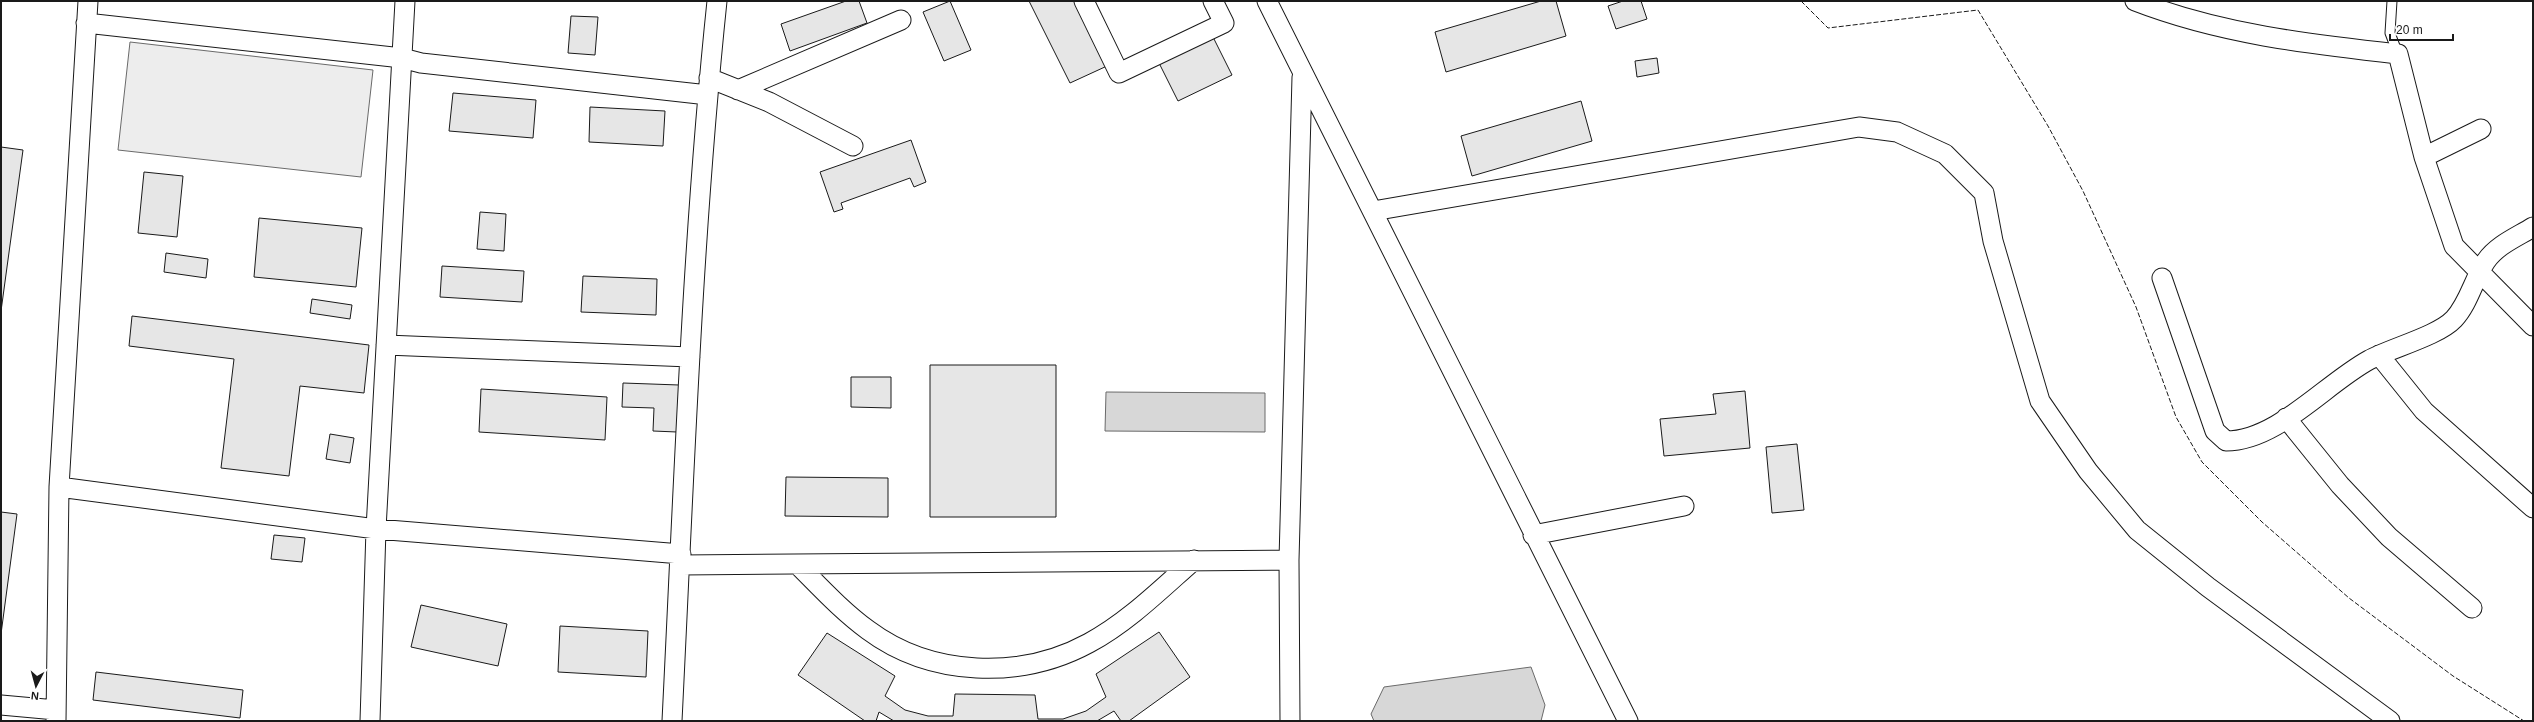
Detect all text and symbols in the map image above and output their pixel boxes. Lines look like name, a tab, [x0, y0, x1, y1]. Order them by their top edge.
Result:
scale bar	[2390, 16, 2453, 42]
text: 20 m	[2396, 23, 2423, 37]
north arrow	[16, 666, 56, 706]
text: N	[30, 690, 40, 702]

